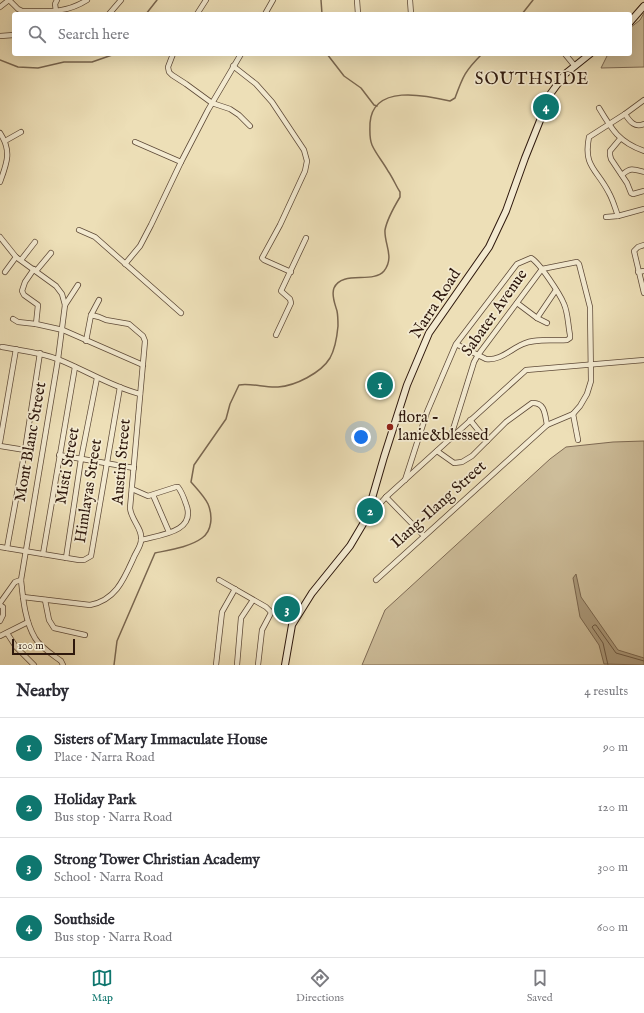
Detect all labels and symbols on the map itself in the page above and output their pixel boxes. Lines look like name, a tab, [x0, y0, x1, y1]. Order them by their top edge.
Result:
district label: SOUTHSIDE	[475, 69, 589, 90]
pin: 4	[533, 92, 559, 122]
street label: Narra Road	[406, 265, 466, 342]
street label: Sabater Avenue	[458, 266, 532, 360]
pin: 1	[367, 370, 393, 400]
street label: Mont Blanc Street	[11, 380, 51, 504]
place label: flora - lanie&blessed	[398, 408, 489, 446]
street label: Austin Street	[108, 418, 136, 507]
marker: flora - lanie&blessed	[385, 422, 395, 432]
street label: Misti Street	[51, 425, 85, 506]
your location	[351, 427, 371, 447]
street label: Himlayas Street	[71, 437, 107, 544]
street label: Ilang-Ilang Street	[387, 457, 491, 553]
pin: 2	[357, 496, 383, 526]
pin: 3	[274, 594, 300, 624]
scale bar	[12, 637, 75, 656]

